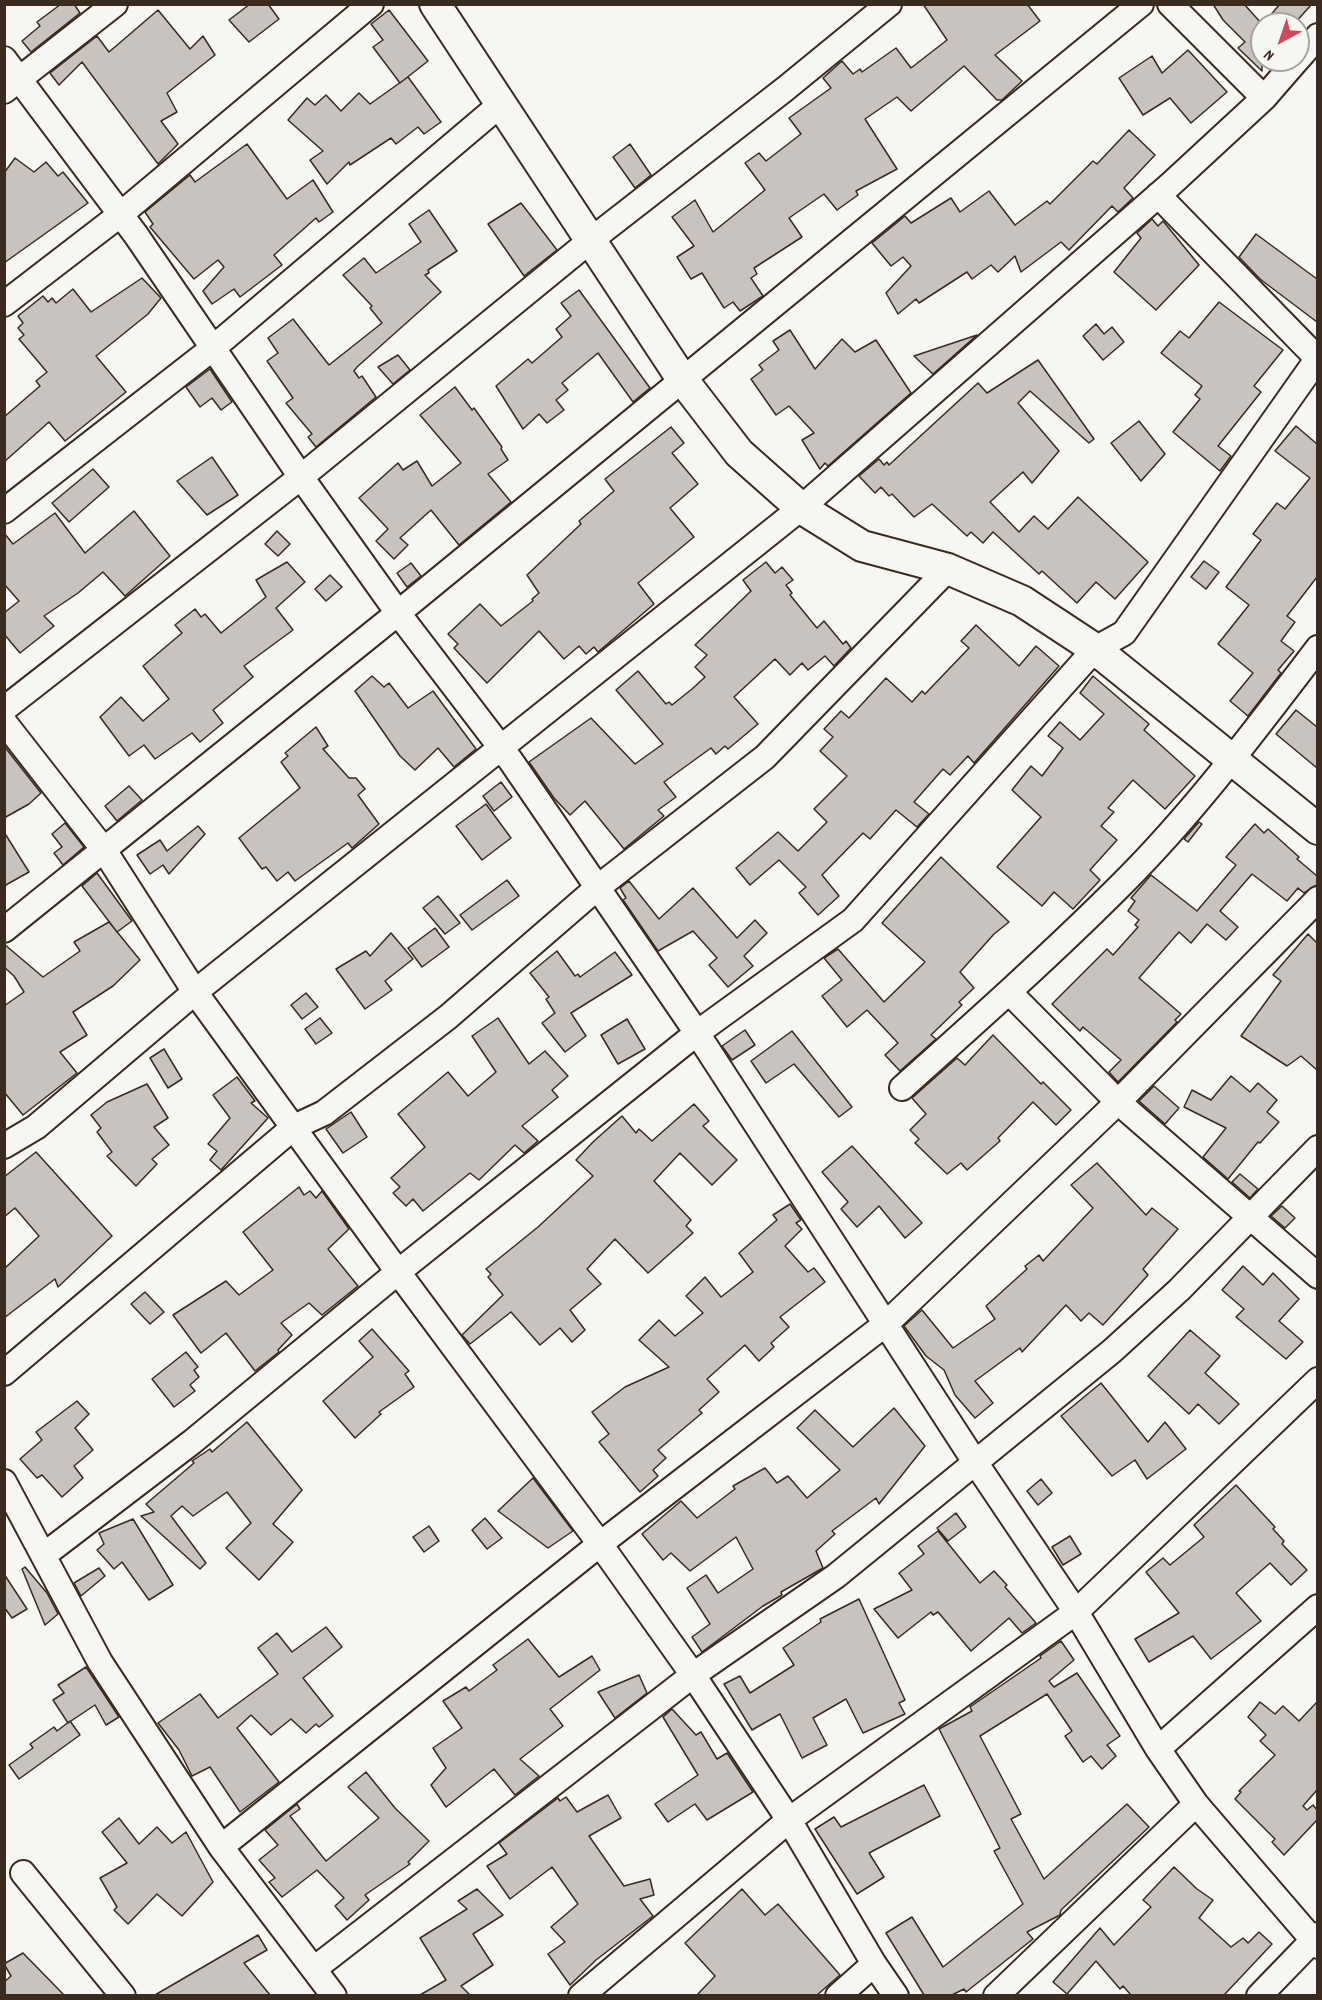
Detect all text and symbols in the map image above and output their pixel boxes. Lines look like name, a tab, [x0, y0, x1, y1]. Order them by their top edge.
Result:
north arrow	[1250, 12, 1310, 72]
text: N	[1259, 43, 1280, 66]

